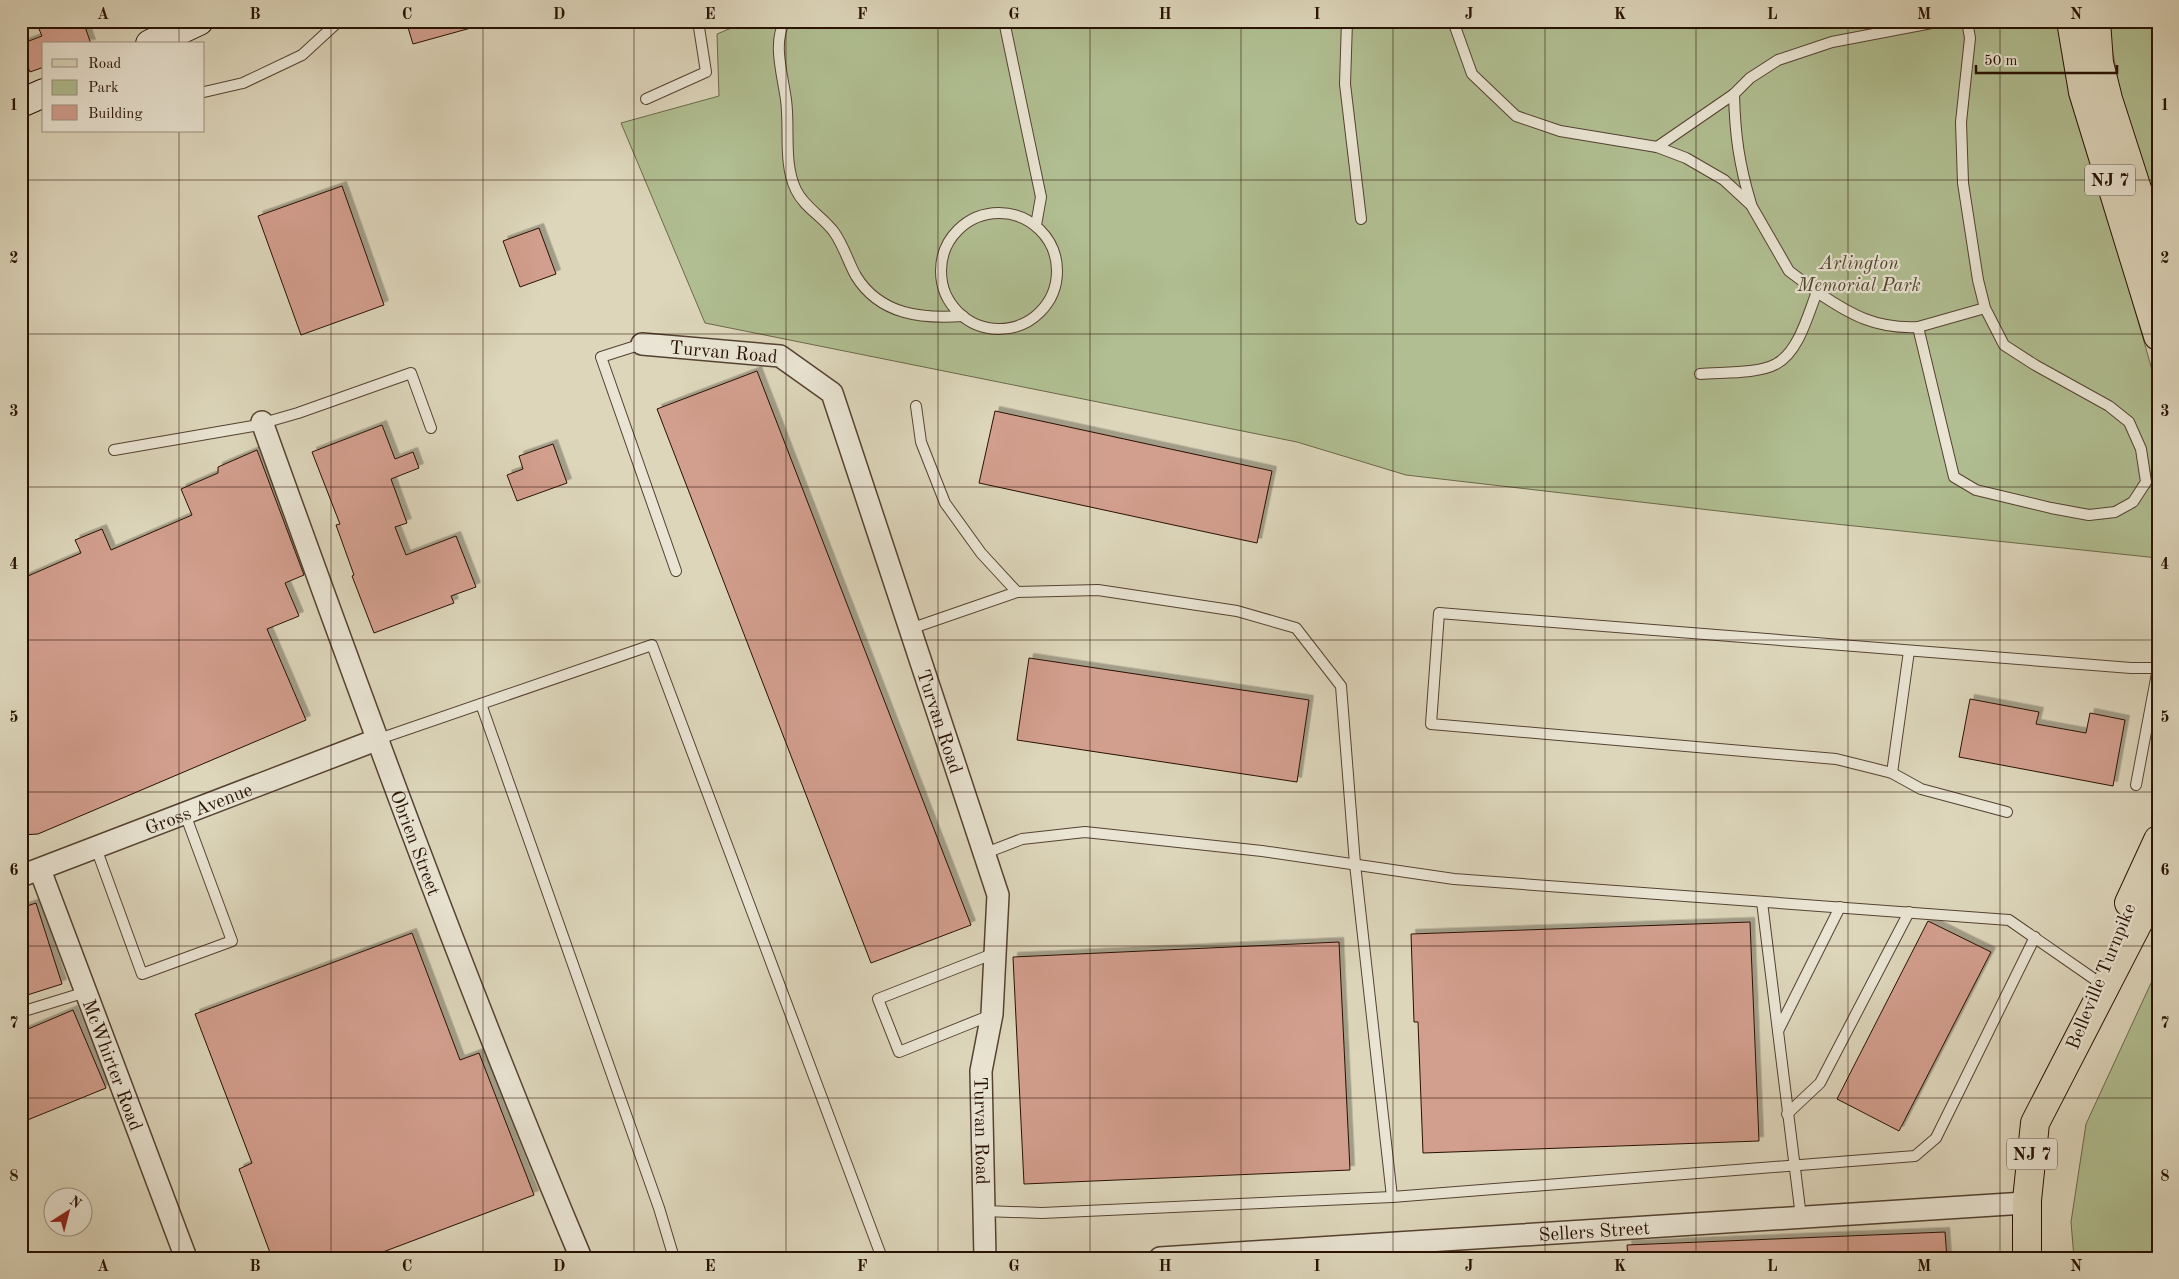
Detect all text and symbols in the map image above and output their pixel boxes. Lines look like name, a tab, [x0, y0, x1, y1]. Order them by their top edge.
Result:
text: A	[97, 7, 109, 23]
text: B	[249, 7, 261, 23]
text: C	[402, 7, 412, 23]
text: D	[553, 7, 565, 23]
text: E	[704, 7, 716, 23]
text: F	[857, 7, 868, 23]
text: G	[1008, 7, 1020, 23]
text: H	[1158, 7, 1172, 23]
text: I	[1313, 7, 1321, 23]
text: J	[1465, 7, 1474, 23]
text: K	[1614, 7, 1626, 23]
text: L	[1767, 7, 1778, 23]
text: M	[1917, 7, 1931, 23]
text: N	[2070, 7, 2083, 23]
legend	[42, 42, 205, 132]
scale bar	[1976, 42, 2118, 74]
text: 50 m	[1984, 54, 2018, 69]
text: Road	[88, 57, 122, 72]
text: Park	[88, 81, 119, 96]
text: 1	[9, 98, 19, 114]
text: 1	[2160, 98, 2170, 114]
text: Building	[88, 107, 143, 122]
road number: NJ 7	[2085, 164, 2135, 196]
text: 2	[9, 251, 19, 267]
text: 2	[2160, 251, 2170, 267]
park label: Arlington Memorial Park	[1796, 255, 1921, 296]
street label: Turvan Road	[669, 339, 778, 368]
text: 3	[9, 404, 19, 420]
text: 3	[2160, 404, 2170, 420]
text: 4	[9, 557, 19, 573]
text: 4	[2160, 557, 2170, 573]
street label: Turvan Road	[912, 668, 964, 776]
text: 5	[9, 710, 19, 726]
text: 5	[2160, 710, 2170, 726]
street label: Gross Avenue	[143, 781, 256, 839]
street label: Obrien Street	[385, 788, 442, 899]
text: 6	[9, 863, 19, 879]
text: 6	[2160, 863, 2170, 879]
street label: Belleville Turnpike	[2064, 901, 2140, 1053]
street label: McWhirter Road	[78, 997, 144, 1134]
text: 7	[9, 1016, 19, 1032]
text: 7	[2160, 1016, 2170, 1032]
street label: Turvan Road	[969, 1076, 990, 1185]
road number: NJ 7	[2007, 1138, 2057, 1170]
text: 8	[9, 1169, 19, 1185]
text: 8	[2160, 1169, 2170, 1185]
north arrow	[42, 1186, 92, 1236]
text: N	[67, 1193, 84, 1211]
street label: Sellers Street	[1538, 1220, 1650, 1246]
text: A	[97, 1259, 109, 1275]
text: B	[249, 1259, 261, 1275]
text: C	[402, 1259, 412, 1275]
text: D	[553, 1259, 565, 1275]
text: E	[704, 1259, 716, 1275]
text: F	[857, 1259, 868, 1275]
text: G	[1008, 1259, 1020, 1275]
text: H	[1158, 1259, 1172, 1275]
text: I	[1313, 1259, 1321, 1275]
text: J	[1465, 1259, 1474, 1275]
text: K	[1614, 1259, 1626, 1275]
text: L	[1767, 1259, 1778, 1275]
text: M	[1917, 1259, 1931, 1275]
text: N	[2070, 1259, 2083, 1275]

